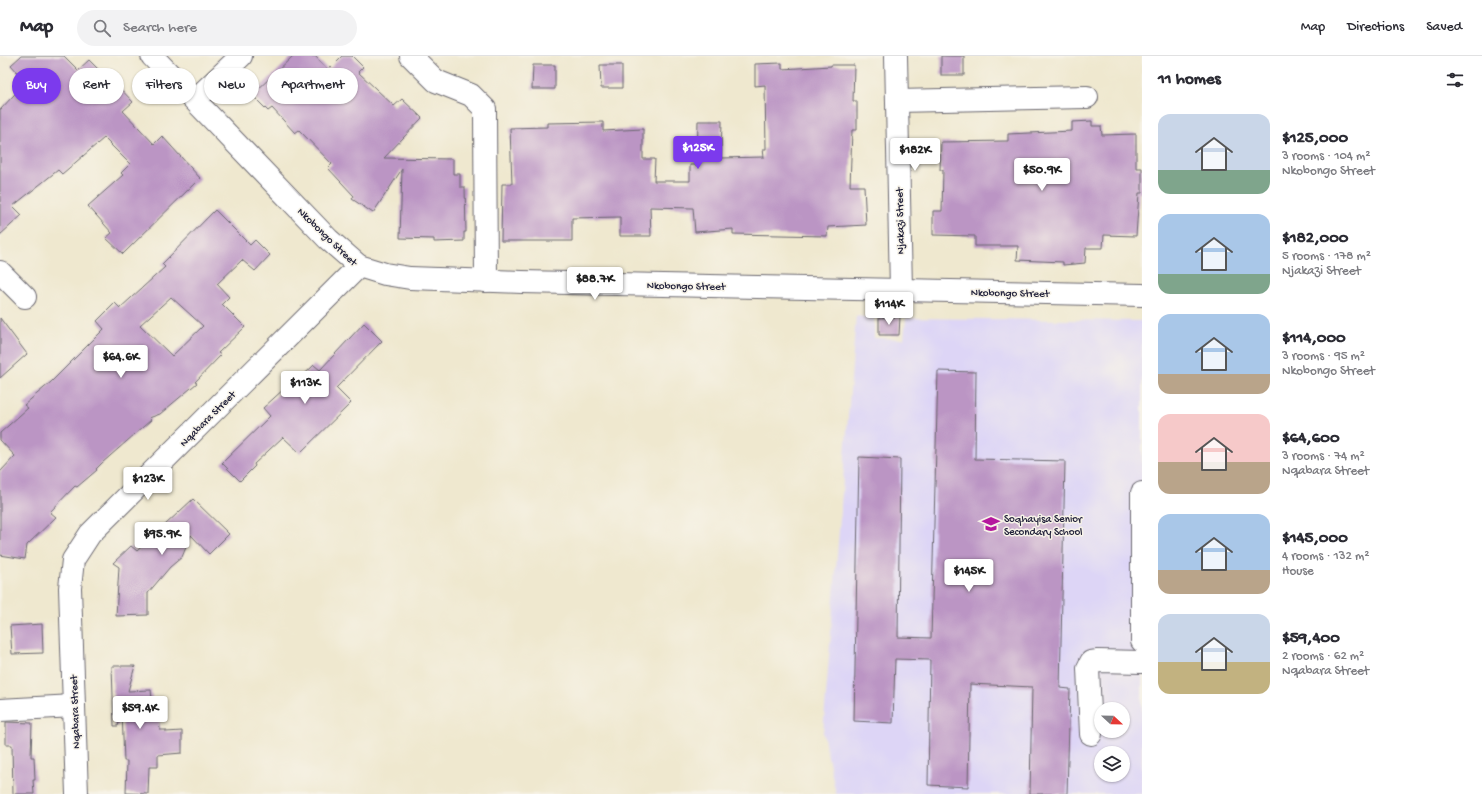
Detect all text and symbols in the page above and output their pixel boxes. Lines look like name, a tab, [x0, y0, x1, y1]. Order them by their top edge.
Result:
search box	[77, 10, 357, 46]
text: Map	[20, 16, 53, 39]
icon: search	[91, 17, 113, 39]
text: Search here	[123, 19, 197, 37]
text: Map	[1301, 19, 1325, 36]
text: Directions	[1347, 19, 1404, 36]
text: Saved	[1426, 19, 1462, 36]
chip: Buy	[12, 68, 61, 104]
chip: Rent	[69, 68, 124, 104]
chip: Filters	[132, 68, 196, 104]
chip: New	[204, 68, 259, 104]
chip: Apartment	[267, 68, 358, 104]
icon: filters	[1444, 69, 1466, 91]
text: 11 homes	[1158, 70, 1221, 90]
text: $125,000	[1282, 129, 1348, 149]
icon: home	[1190, 130, 1238, 178]
pin: $125K	[670, 136, 726, 170]
pin: $182K	[887, 138, 943, 172]
text: $125K	[682, 141, 714, 156]
text: $182K	[899, 143, 931, 158]
text: 3 rooms · 104 m²	[1282, 149, 1370, 164]
pin: $50.9K	[1009, 158, 1075, 192]
text: $50.9K	[1023, 163, 1061, 178]
text: Nkobongo Street	[1282, 164, 1375, 179]
street label: Njakazi Street	[894, 186, 908, 254]
street label: Nkobongo Street	[294, 206, 360, 270]
text: $182,000	[1282, 229, 1348, 249]
icon: home	[1190, 230, 1238, 278]
text: 5 rooms · 178 m²	[1282, 249, 1371, 264]
text: Njakazi Street	[1282, 264, 1361, 279]
pin: $88.7K	[562, 267, 628, 301]
text: $88.7K	[576, 272, 614, 287]
street label: Nkobongo Street	[647, 280, 727, 294]
street label: Nkobongo Street	[971, 287, 1051, 301]
pin: $114K	[861, 292, 917, 326]
text: $114K	[874, 297, 904, 312]
text: $114,000	[1282, 329, 1346, 349]
icon: home	[1190, 330, 1238, 378]
pin: $64.6K	[88, 345, 154, 379]
text: 3 rooms · 95 m²	[1282, 349, 1365, 364]
text: $64.6K	[103, 350, 139, 365]
text: Nkobongo Street	[1282, 364, 1375, 379]
pin: $113K	[277, 371, 333, 405]
text: $113K	[290, 376, 320, 391]
street label: Nqabara Street	[178, 388, 240, 450]
text: $64,600	[1282, 429, 1340, 449]
icon: home	[1190, 430, 1238, 478]
text: 3 rooms · 74 m²	[1282, 449, 1365, 464]
text: Nqabara Street	[1282, 464, 1369, 479]
pin: $123K	[120, 467, 176, 501]
text: $123K	[132, 472, 164, 487]
school or university icon: Soqhayisa Senior Secondary School	[981, 514, 1001, 534]
place label: Soqhayisa Senior Secondary School	[1004, 514, 1083, 539]
pin: $95.9K	[129, 522, 195, 556]
text: $95.9K	[144, 527, 180, 542]
text: $145,000	[1282, 529, 1348, 549]
icon: home	[1190, 530, 1238, 578]
text: 4 rooms · 132 m²	[1282, 549, 1369, 564]
pin: $145K	[941, 559, 997, 593]
text: $145K	[953, 564, 985, 579]
text: House	[1282, 564, 1314, 579]
text: $59,400	[1282, 629, 1340, 649]
icon: home	[1190, 630, 1238, 678]
text: 2 rooms · 62 m²	[1282, 649, 1364, 664]
text: Nqabara Street	[1282, 664, 1369, 679]
street label: Nqabara Street	[69, 673, 83, 749]
pin: $59.4K	[107, 696, 173, 730]
text: $59.4K	[122, 701, 158, 716]
north arrow	[1094, 702, 1130, 738]
map controls	[1094, 702, 1130, 782]
button: layers	[1094, 746, 1130, 782]

